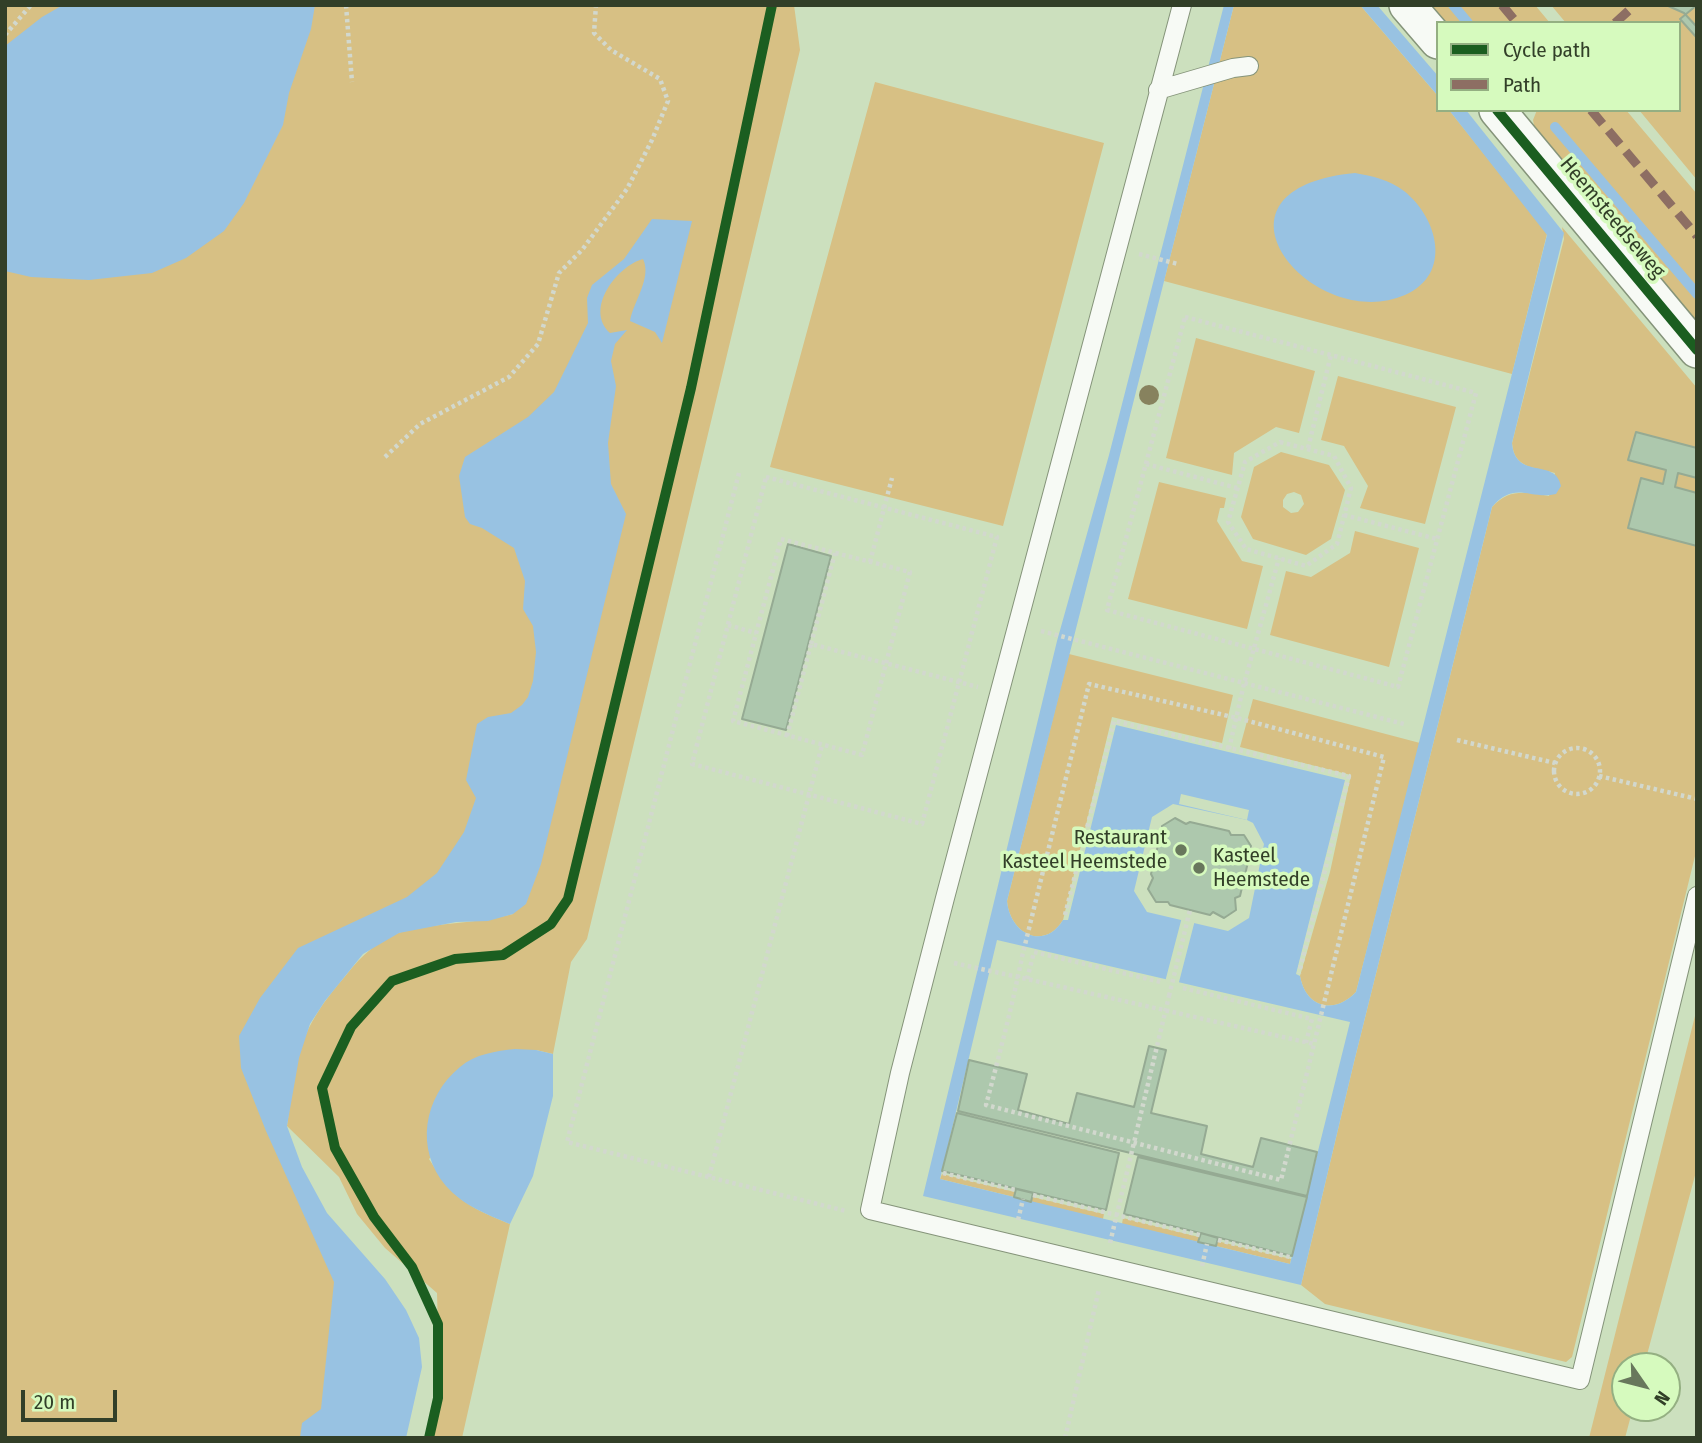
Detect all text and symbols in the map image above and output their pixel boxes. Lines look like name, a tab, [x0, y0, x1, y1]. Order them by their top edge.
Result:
legend	[1436, 21, 1681, 112]
text: Cycle path	[1503, 37, 1591, 63]
text: Path	[1503, 72, 1541, 98]
street label: Heemsteedseweg	[1554, 152, 1670, 284]
place label: Restaurant Kasteel Heemstede	[1002, 825, 1167, 875]
marker: Restaurant Kasteel Heemstede	[1173, 842, 1189, 858]
place label: Kasteel Heemstede	[1213, 843, 1310, 893]
marker: Kasteel Heemstede	[1191, 860, 1207, 876]
north arrow	[1611, 1352, 1681, 1422]
scale bar	[24, 1376, 121, 1420]
text: N	[1649, 1387, 1675, 1409]
text: 20 m	[34, 1389, 75, 1415]

